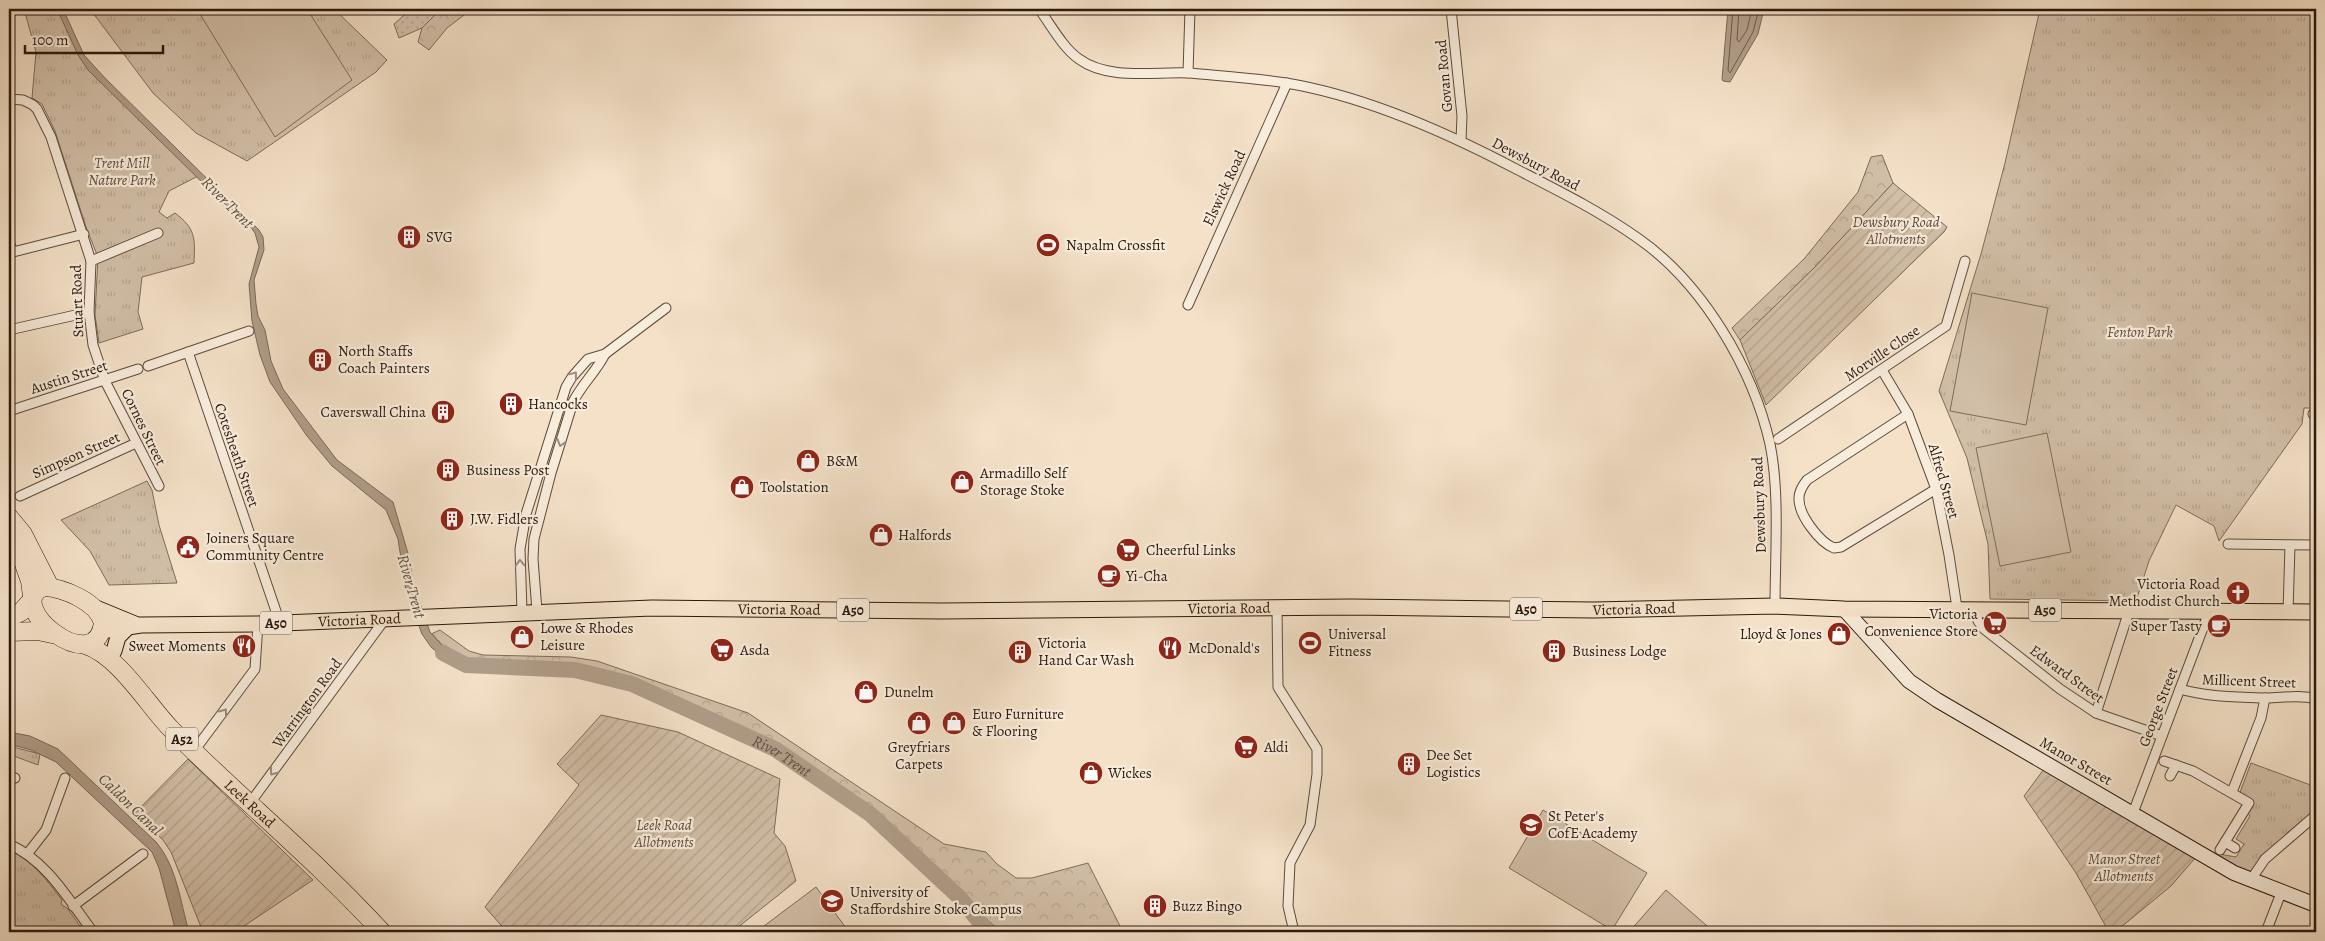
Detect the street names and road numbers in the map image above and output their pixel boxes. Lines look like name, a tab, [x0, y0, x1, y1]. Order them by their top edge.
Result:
street label: Govan Road	[1431, 38, 1457, 113]
street label: Dewsbury Road	[1489, 133, 1584, 196]
street label: Elswick Road	[1198, 146, 1251, 229]
street label: Stuart Road	[66, 263, 88, 338]
street label: Morville Close	[1840, 320, 1924, 386]
street label: Austin Street	[27, 355, 110, 399]
street label: Cornes Street	[117, 385, 171, 469]
street label: Cotesheath Street	[210, 400, 264, 510]
street label: Simpson Street	[29, 427, 123, 483]
street label: Alfred Street	[1923, 440, 1964, 521]
street label: Dewsbury Road	[1747, 456, 1771, 554]
road number: A50	[837, 598, 869, 622]
street label: Victoria Road	[1187, 598, 1272, 619]
road number: A50	[1510, 598, 1542, 620]
street label: Victoria Road	[1592, 598, 1677, 620]
road number: A50	[2029, 598, 2061, 622]
street label: Victoria Road	[737, 599, 822, 620]
street label: Victoria Road	[317, 608, 402, 632]
road number: A50	[260, 612, 292, 634]
street label: Edward Street	[2026, 640, 2108, 708]
street label: Warrington Road	[267, 653, 347, 753]
street label: George Street	[2134, 664, 2182, 750]
street label: Millicent Street	[2202, 669, 2296, 693]
road number: A52	[166, 728, 198, 751]
street label: Manor Street	[2036, 732, 2116, 790]
street label: Leek Road	[220, 775, 280, 833]

